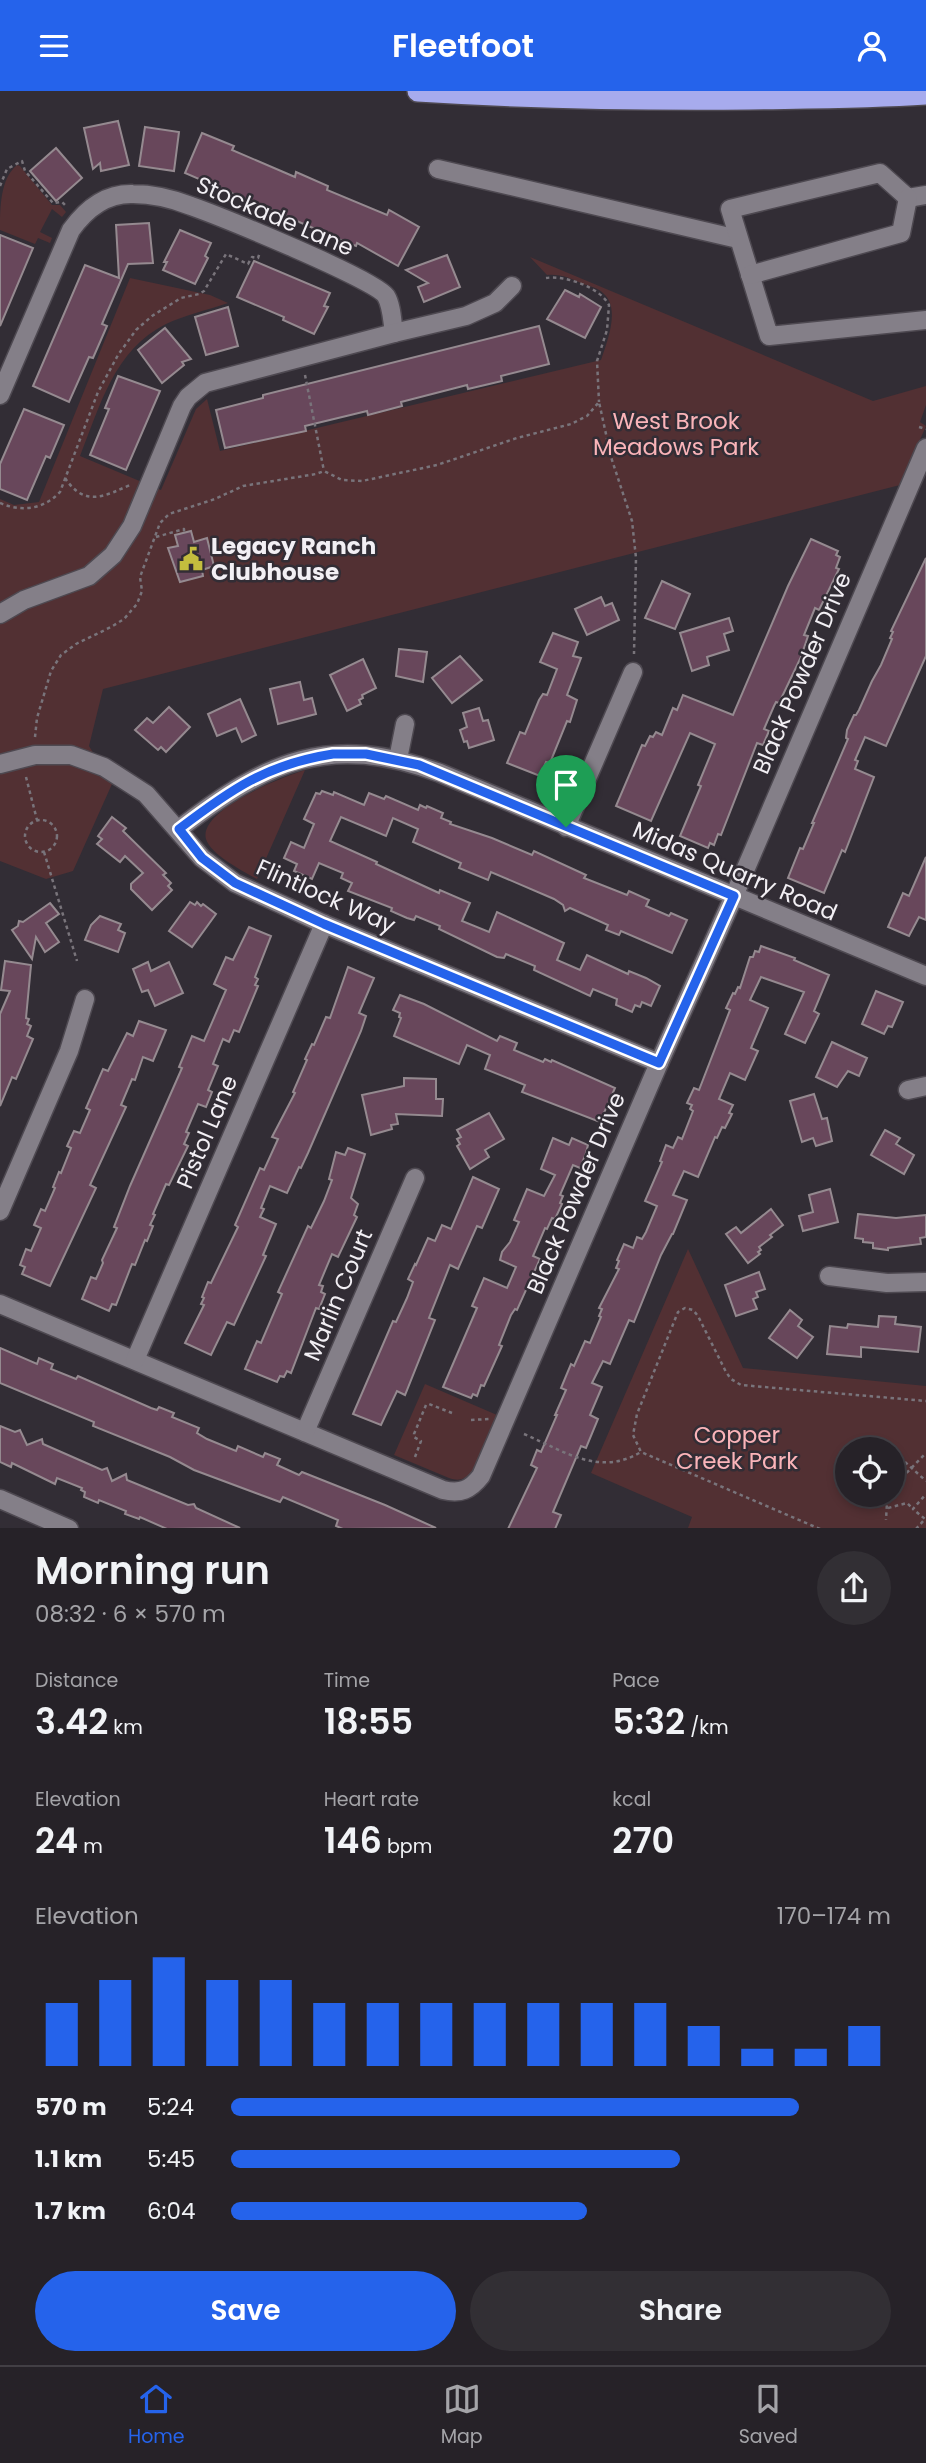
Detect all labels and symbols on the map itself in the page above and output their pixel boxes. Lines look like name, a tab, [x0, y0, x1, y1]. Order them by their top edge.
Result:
street label: Stockade Lane	[191, 168, 359, 264]
park label: West Brook Meadows Park	[593, 405, 759, 463]
place label: Legacy Ranch Clubhouse	[211, 530, 376, 588]
public building icon: Legacy Ranch Clubhouse	[177, 545, 205, 573]
street label: Black Powder Drive	[745, 567, 859, 779]
pin	[536, 755, 596, 827]
street label: Midas Quarry Road	[628, 813, 842, 929]
street label: Flintlock Way	[251, 851, 401, 941]
street label: Pistol Lane	[169, 1070, 245, 1194]
street label: Black Powder Drive	[519, 1087, 633, 1299]
street label: Marlin Court	[296, 1224, 380, 1366]
park label: Copper Creek Park	[676, 1419, 798, 1477]

